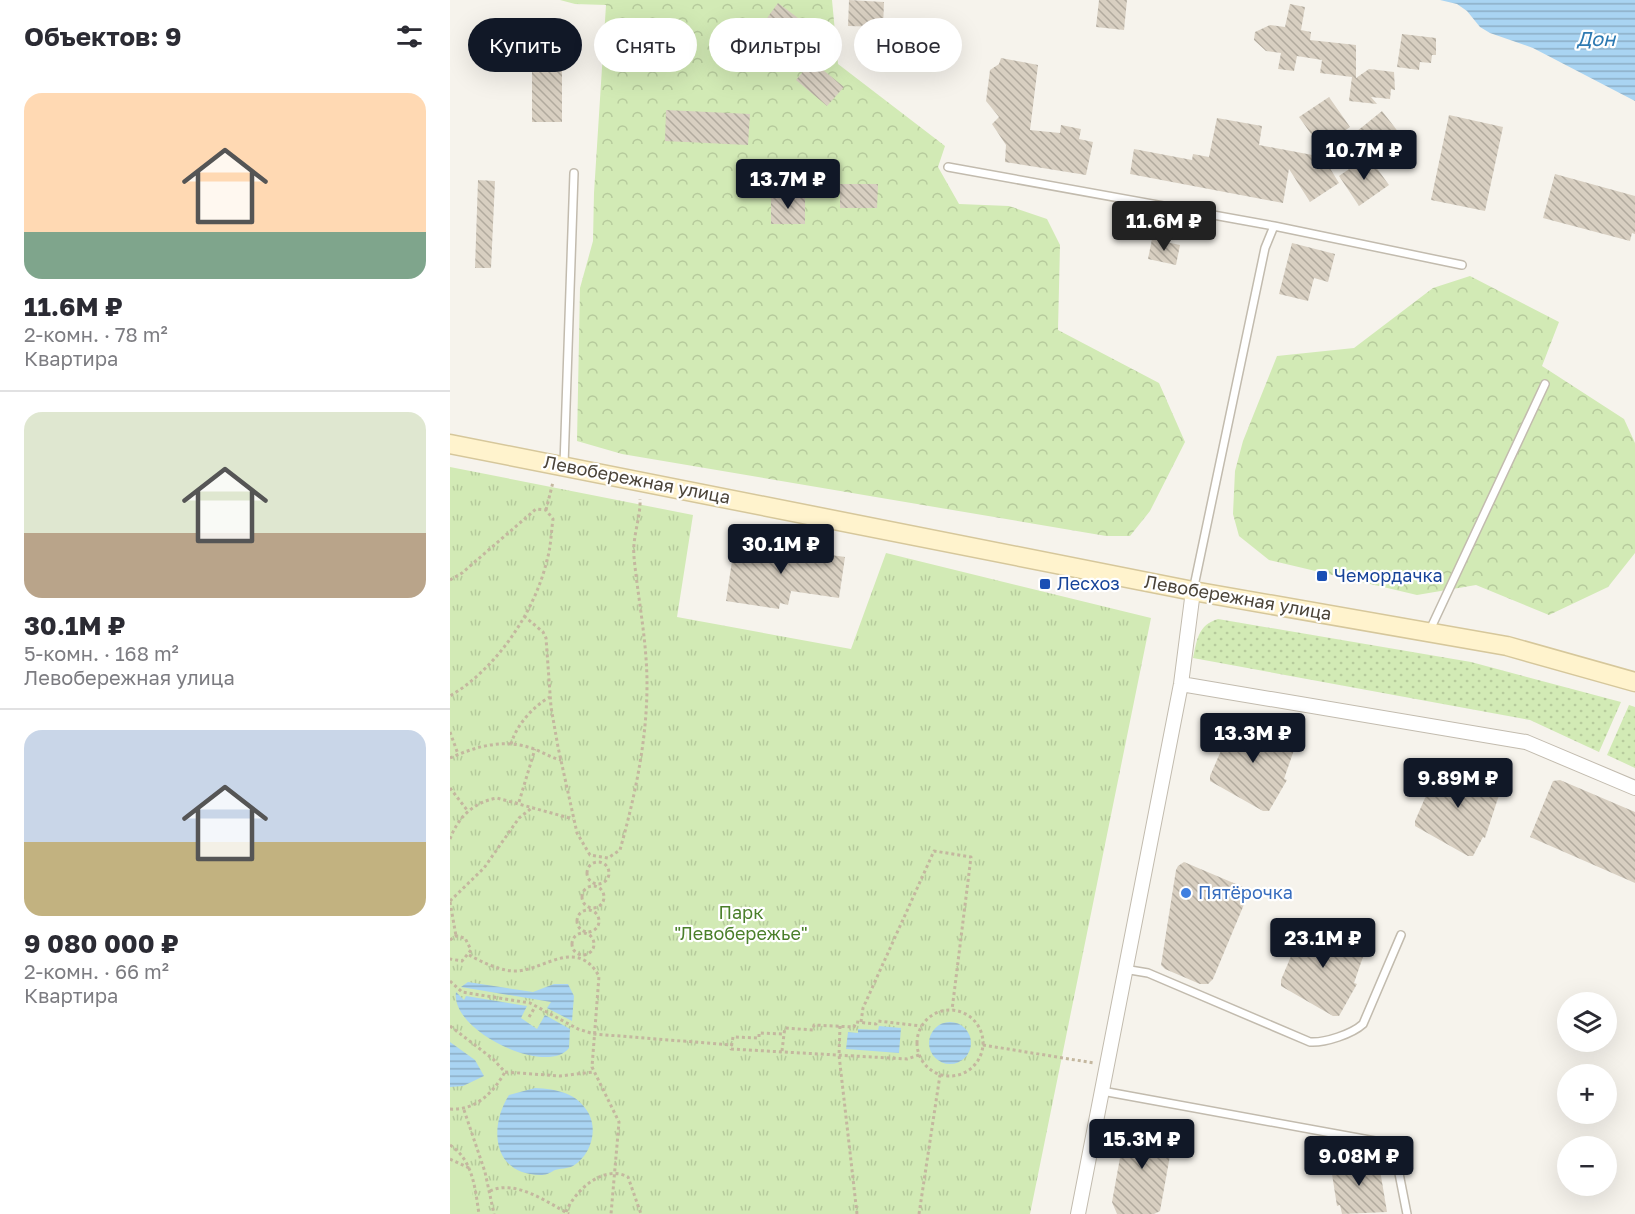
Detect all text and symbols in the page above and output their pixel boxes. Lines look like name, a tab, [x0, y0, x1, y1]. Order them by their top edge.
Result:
chip: Купить	[468, 18, 582, 72]
chip: Снять	[594, 18, 697, 72]
chip: Фильтры	[709, 18, 842, 72]
chip: Новое	[854, 18, 962, 72]
icon: filters	[393, 20, 426, 53]
text: Объектов: 9	[24, 21, 182, 52]
water label: Дон	[1576, 26, 1617, 50]
pin: 10.7M ₽	[1309, 130, 1419, 181]
icon: home	[171, 132, 279, 240]
text: 10.7M ₽	[1326, 137, 1402, 161]
pin: 13.7M ₽	[733, 159, 843, 210]
text: 13.7M ₽	[750, 166, 826, 190]
pin: 11.6M ₽	[1109, 201, 1219, 252]
text: 11.6M ₽	[1126, 208, 1202, 232]
text: 11.6M ₽	[24, 291, 123, 322]
text: 2-комн. · 78 m²	[24, 322, 168, 346]
text: Квартира	[24, 346, 118, 370]
street label: Левобережная улица	[542, 450, 732, 508]
icon: home	[171, 451, 279, 559]
pin: 30.1M ₽	[726, 524, 836, 575]
text: 30.1M ₽	[742, 531, 820, 555]
place label: Чемордачка	[1334, 564, 1443, 586]
marker: Чемордачка	[1315, 569, 1329, 583]
street label: Левобережная улица	[1143, 570, 1333, 624]
place label: Лесхоз	[1057, 572, 1120, 594]
marker: Лесхоз	[1038, 577, 1052, 591]
text: 30.1M ₽	[24, 610, 126, 641]
text: 5-комн. · 168 m²	[24, 641, 179, 665]
text: Левобережная улица	[24, 665, 235, 689]
pin: 13.3M ₽	[1198, 713, 1308, 764]
text: 13.3M ₽	[1214, 720, 1292, 744]
pin: 9.89M ₽	[1403, 758, 1513, 809]
text: 9.89M ₽	[1418, 765, 1498, 789]
icon: home	[171, 769, 279, 877]
place label: Пятёрочка	[1198, 881, 1293, 903]
marker: Пятёрочка	[1179, 886, 1193, 900]
park label: Парк "Левобережье"	[674, 901, 808, 944]
pin: 23.1M ₽	[1268, 918, 1378, 969]
text: 23.1M ₽	[1284, 925, 1362, 949]
text: 9 080 000 ₽	[24, 928, 179, 959]
text: 2-комн. · 66 m²	[24, 959, 169, 983]
text: Квартира	[24, 983, 118, 1007]
map controls	[1557, 992, 1617, 1196]
button: layers	[1557, 992, 1617, 1052]
button: +	[1557, 1064, 1617, 1124]
pin: 15.3M ₽	[1087, 1119, 1197, 1170]
text: 15.3M ₽	[1103, 1126, 1181, 1150]
pin: 9.08M ₽	[1304, 1136, 1414, 1187]
button: −	[1557, 1136, 1617, 1196]
text: 9.08M ₽	[1318, 1143, 1400, 1167]

